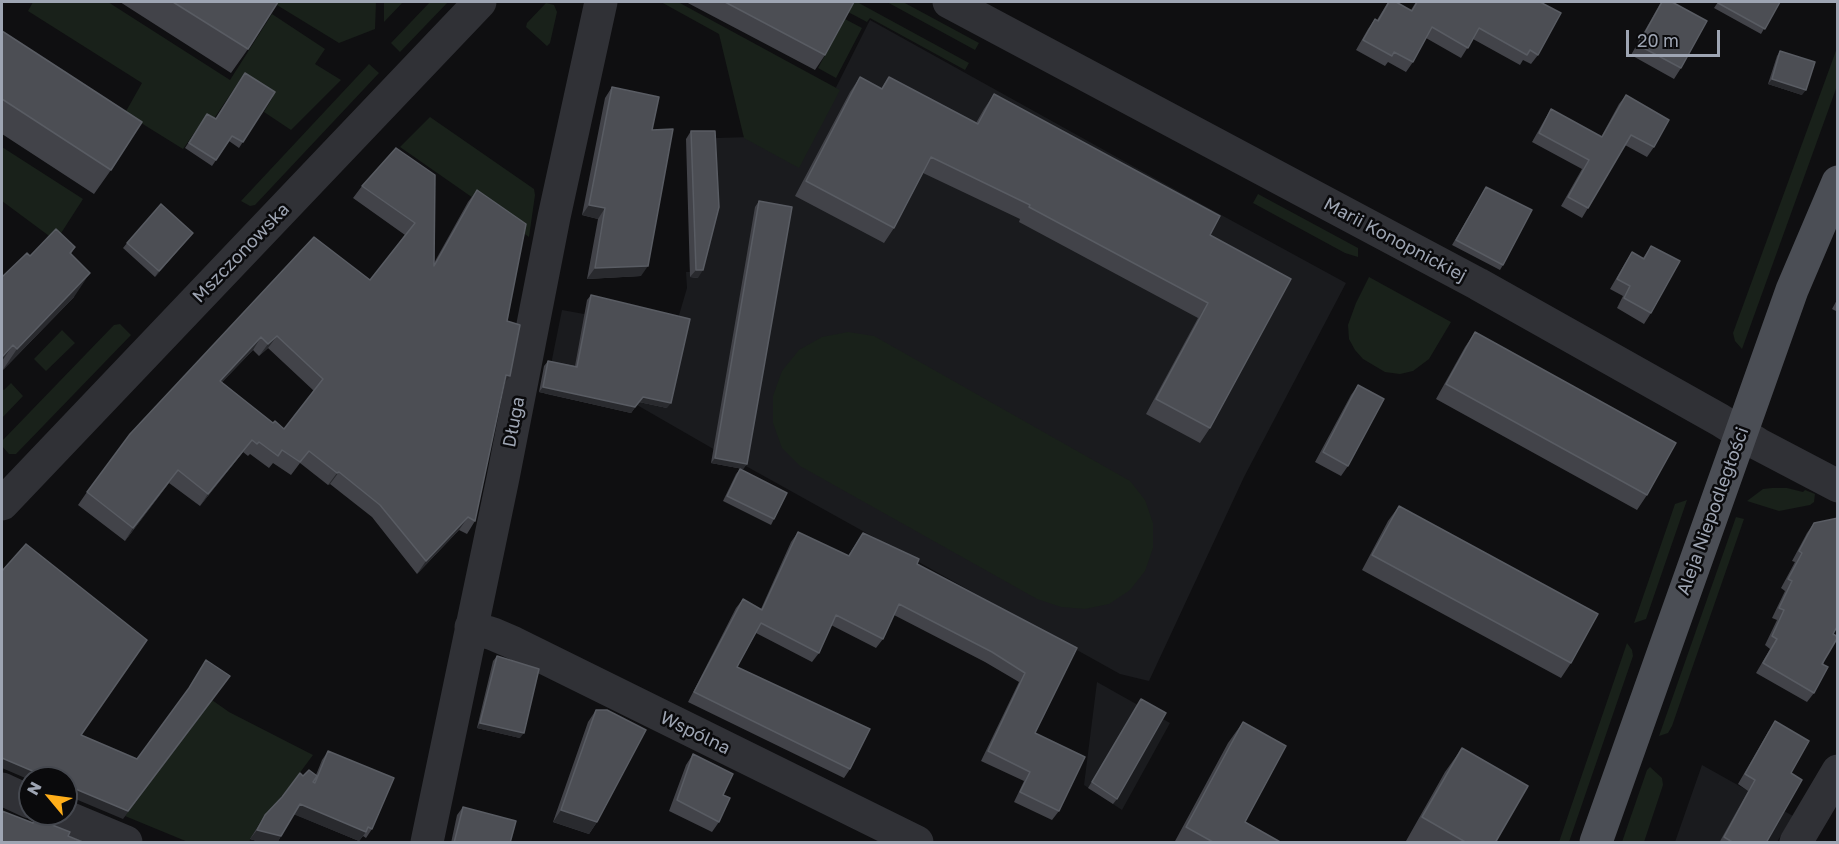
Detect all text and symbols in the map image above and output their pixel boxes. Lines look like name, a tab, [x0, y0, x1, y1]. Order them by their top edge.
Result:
scale bar	[1629, 18, 1724, 56]
text: 20 m	[1637, 29, 1679, 51]
street label: Marii Konopnickiej	[1320, 193, 1470, 287]
street label: Mszczonowska	[188, 199, 294, 307]
street label: Długa	[499, 395, 529, 449]
street label: Aleja Niepodległości	[1673, 424, 1753, 598]
street label: Wspólna	[656, 707, 734, 759]
north arrow	[18, 766, 78, 826]
text: N	[22, 778, 46, 798]

